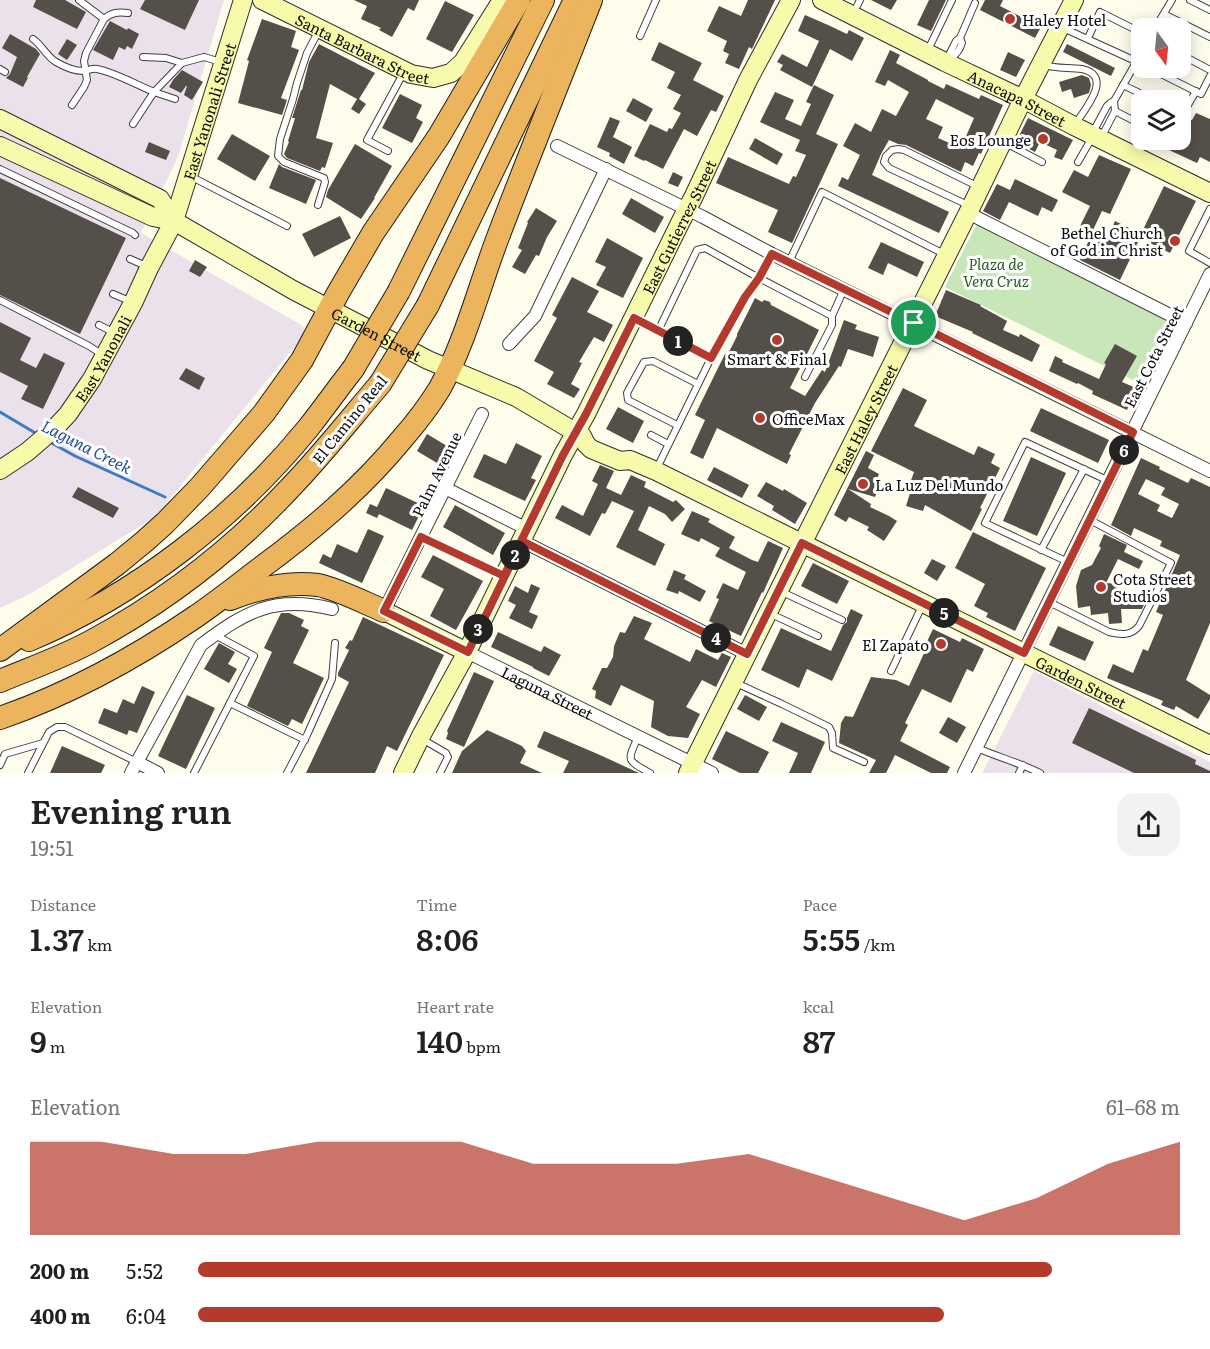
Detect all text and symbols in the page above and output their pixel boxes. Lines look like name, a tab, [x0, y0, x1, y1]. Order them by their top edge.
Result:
street label: Santa Barbara Street	[292, 7, 431, 89]
place label: Haley Hotel	[1022, 8, 1106, 31]
marker: Haley Hotel	[1003, 12, 1017, 26]
north arrow	[1131, 18, 1191, 78]
map controls	[1131, 18, 1191, 150]
street label: East Yanonali Street	[176, 40, 241, 183]
street label: Anacapa Street	[964, 63, 1070, 131]
button: layers	[1131, 90, 1191, 150]
place label: Eos Lounge	[950, 128, 1031, 151]
marker: Eos Lounge	[1036, 132, 1050, 146]
street label: East Gutierrez Street	[635, 156, 721, 298]
place label: Bethel Church of God in Christ	[1050, 221, 1163, 261]
marker: Bethel Church of God in Christ	[1168, 234, 1182, 248]
park label: Plaza de Vera Cruz	[963, 252, 1029, 292]
pin	[888, 297, 939, 348]
street label: Garden Street	[328, 301, 426, 366]
street label: East Cota Street	[1117, 301, 1189, 411]
icon: arrive	[897, 306, 930, 339]
street label: East Yanonali	[68, 311, 136, 406]
pin: 1	[663, 326, 693, 356]
text: 1	[675, 329, 681, 353]
marker: Smart & Final	[770, 333, 784, 347]
place label: Smart & Final	[727, 347, 827, 370]
street label: East Haley Street	[827, 359, 902, 478]
street label: El Camino Real	[306, 370, 392, 468]
place label: OfficeMax	[772, 407, 845, 430]
marker: OfficeMax	[753, 411, 767, 425]
water label: Laguna Creek	[38, 413, 137, 479]
street label: Palm Avenue	[405, 427, 467, 521]
pin: 6	[1109, 435, 1139, 465]
text: 6	[1119, 438, 1129, 462]
place label: La Luz Del Mundo	[875, 473, 1003, 496]
marker: La Luz Del Mundo	[856, 477, 870, 491]
pin: 2	[500, 540, 530, 570]
text: 2	[511, 543, 519, 567]
place label: Cota Street Studios	[1113, 567, 1192, 607]
marker: Cota Street Studios	[1094, 580, 1108, 594]
pin: 5	[929, 598, 959, 628]
text: 5	[940, 601, 948, 625]
pin: 3	[463, 614, 493, 644]
text: 3	[474, 617, 482, 641]
pin: 4	[701, 623, 731, 653]
text: 4	[711, 626, 721, 650]
place label: El Zapato	[862, 633, 929, 656]
marker: El Zapato	[934, 637, 948, 651]
street label: Garden Street	[1032, 649, 1131, 714]
street label: Laguna Street	[498, 660, 597, 724]
text: Evening run	[30, 785, 232, 834]
button: share	[1117, 793, 1180, 856]
text: 19:51	[30, 832, 74, 862]
text: Distance	[30, 892, 96, 916]
text: Time	[416, 892, 457, 916]
text: Pace	[803, 892, 837, 916]
text: 1.37	[30, 916, 84, 960]
text: 8:06	[416, 916, 478, 960]
text: 5:55	[803, 916, 860, 960]
text: km	[84, 932, 112, 956]
text: /km	[860, 932, 895, 956]
text: Elevation	[30, 994, 102, 1018]
text: Heart rate	[416, 994, 494, 1018]
text: kcal	[803, 994, 834, 1018]
text: 9	[30, 1018, 47, 1062]
text: 140	[416, 1018, 463, 1062]
text: 87	[803, 1018, 835, 1062]
text: m	[47, 1034, 65, 1058]
text: bpm	[463, 1034, 501, 1058]
text: Elevation	[30, 1091, 120, 1121]
text: 61–68 m	[1106, 1091, 1180, 1121]
text: 200 m	[30, 1255, 89, 1285]
text: 5:52	[126, 1255, 163, 1285]
text: 400 m	[30, 1300, 91, 1330]
text: 6:04	[126, 1300, 166, 1330]

